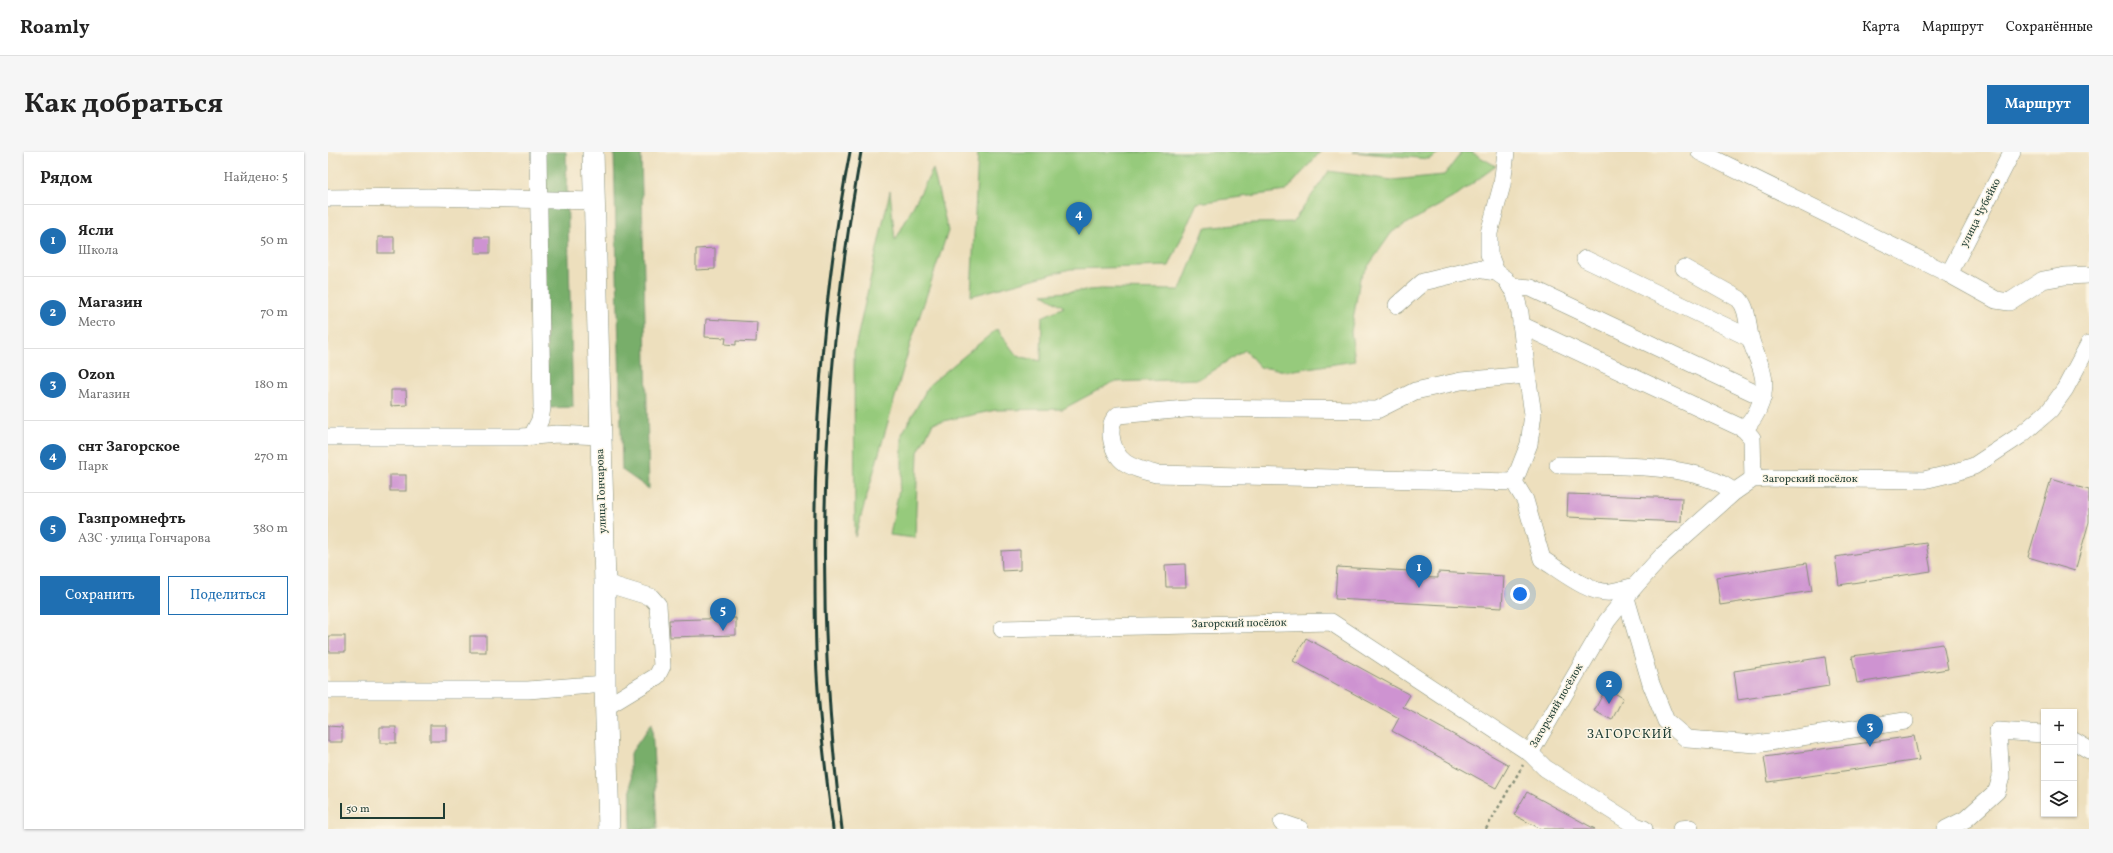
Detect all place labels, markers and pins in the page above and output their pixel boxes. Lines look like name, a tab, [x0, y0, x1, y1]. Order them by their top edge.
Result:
pin: 4	[1066, 202, 1092, 235]
pin: 1	[1406, 555, 1432, 588]
pin: 5	[710, 598, 736, 631]
pin: 2	[1596, 671, 1622, 704]
pin: 3	[1857, 714, 1883, 747]

